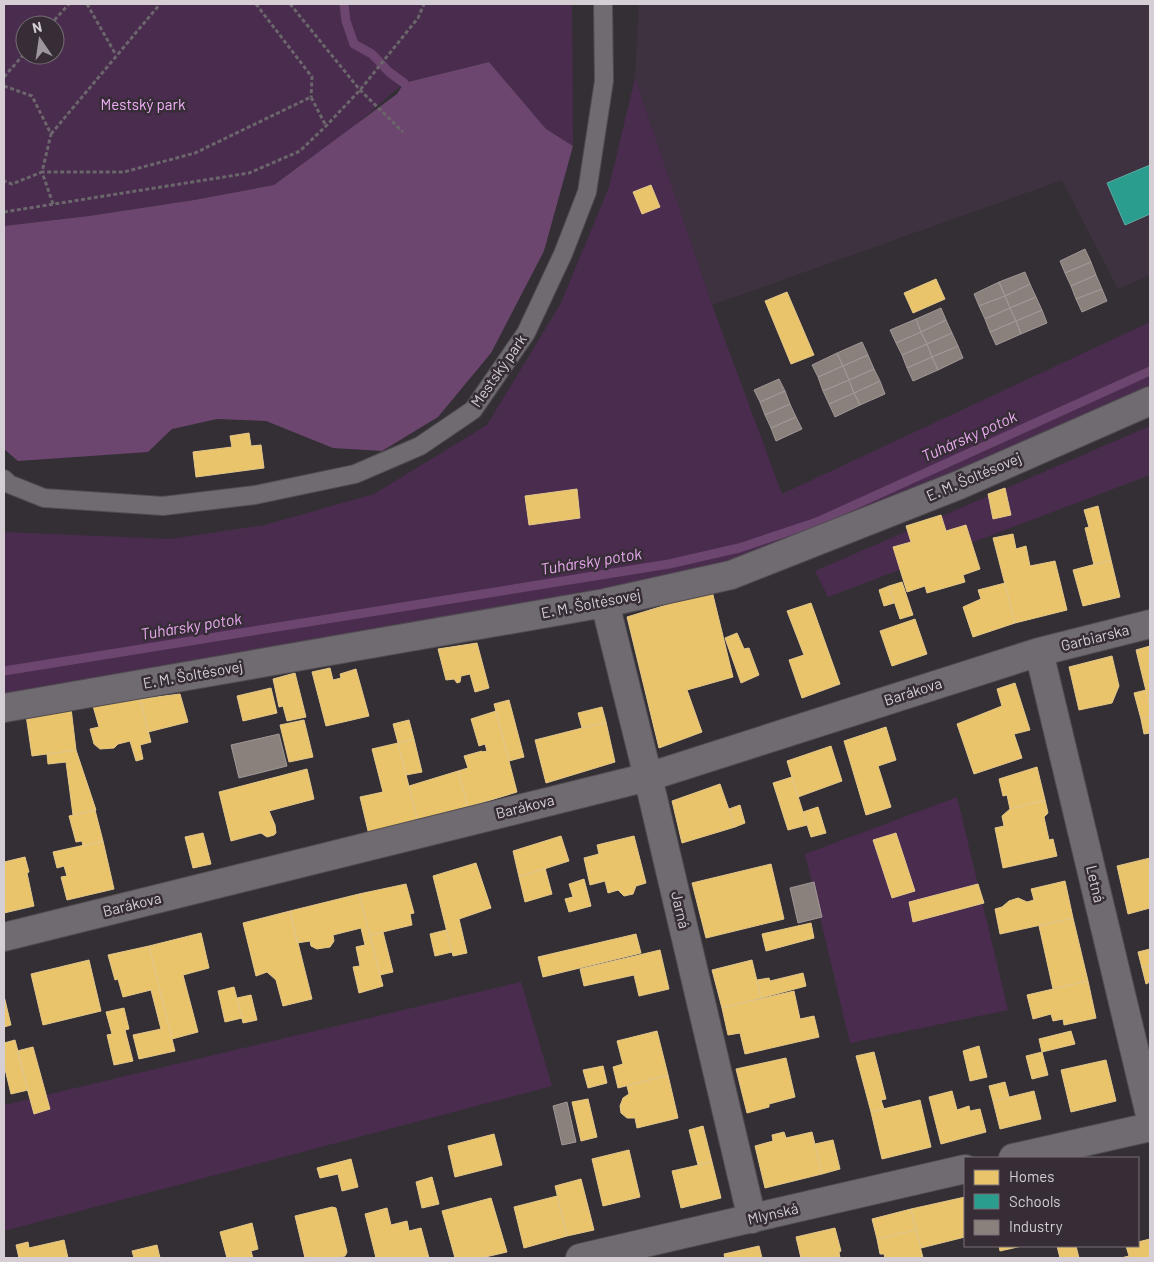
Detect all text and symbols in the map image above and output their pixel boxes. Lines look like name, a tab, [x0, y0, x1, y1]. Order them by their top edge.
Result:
north arrow	[15, 15, 65, 65]
text: N	[31, 18, 43, 36]
park label: Mestský park	[101, 95, 186, 113]
street label: Mestský park	[466, 330, 530, 410]
water label: Tuhársky potok	[918, 406, 1020, 465]
street label: E. M. Šoltésovej	[923, 448, 1024, 504]
water label: Tuhársky potok	[539, 543, 643, 578]
street label: E. M. Šoltésovej	[539, 585, 642, 622]
water label: Tuhársky potok	[139, 608, 243, 643]
street label: Garbiarska	[1059, 620, 1131, 654]
street label: E. M. Šoltésovej	[141, 656, 244, 692]
street label: Barákova	[881, 673, 944, 709]
street label: Barákova	[494, 790, 556, 822]
street label: Letná	[1083, 863, 1109, 904]
street label: Barákova	[101, 888, 163, 920]
street label: Jarná	[668, 889, 694, 930]
legend	[964, 1157, 1139, 1247]
text: Homes	[1009, 1167, 1054, 1185]
text: Schools	[1009, 1192, 1061, 1210]
street label: Mlynská	[746, 1198, 800, 1228]
text: Industry	[1009, 1217, 1063, 1235]

